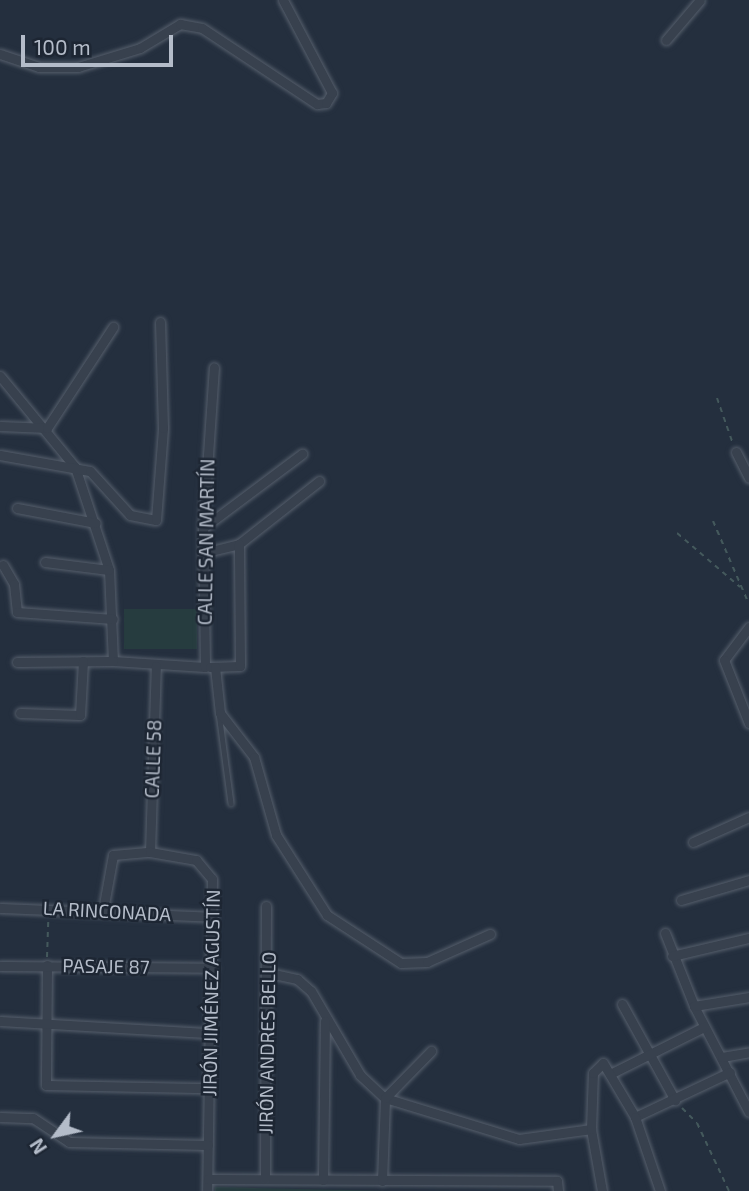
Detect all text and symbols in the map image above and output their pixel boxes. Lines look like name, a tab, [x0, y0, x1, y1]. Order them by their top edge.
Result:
scale bar	[24, 21, 177, 65]
text: 100 m	[34, 34, 91, 59]
street label: CALLE SAN MARTÍN	[193, 459, 219, 625]
street label: CALLE 58	[140, 719, 166, 799]
street label: JIRÓN JIMÉNEZ AGUSTÍN	[198, 889, 224, 1097]
street label: LA RINCONADA	[42, 896, 172, 926]
street label: JIRÓN ANDRES BELLO	[254, 951, 280, 1135]
street label: PASAJE 87	[62, 954, 150, 978]
north arrow	[21, 1100, 91, 1170]
text: N	[25, 1135, 51, 1159]

